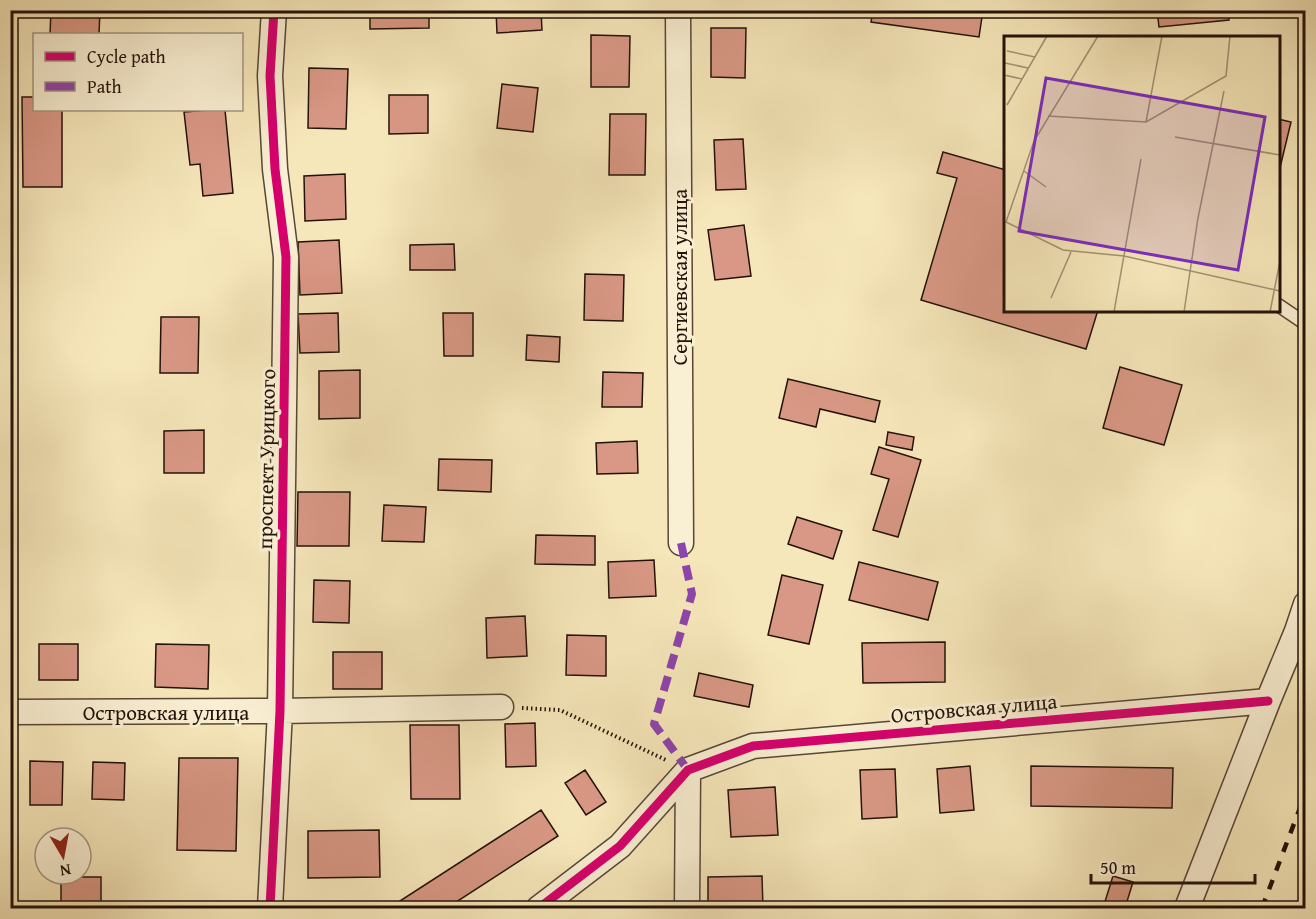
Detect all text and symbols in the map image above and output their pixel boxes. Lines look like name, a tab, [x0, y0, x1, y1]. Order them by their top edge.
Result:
legend	[33, 33, 243, 111]
inset map	[1004, 36, 1280, 312]
text: Cycle path	[87, 43, 166, 70]
text: Path	[87, 73, 122, 100]
street label: Сергиевская улица	[664, 189, 695, 365]
street label: проспект Урицкого	[249, 368, 283, 550]
street label: Островская улица	[890, 685, 1058, 731]
street label: Островская улица	[83, 697, 249, 728]
north arrow	[33, 826, 93, 886]
scale bar	[1091, 847, 1254, 885]
text: 50 m	[1100, 854, 1136, 881]
text: N	[58, 858, 73, 884]

